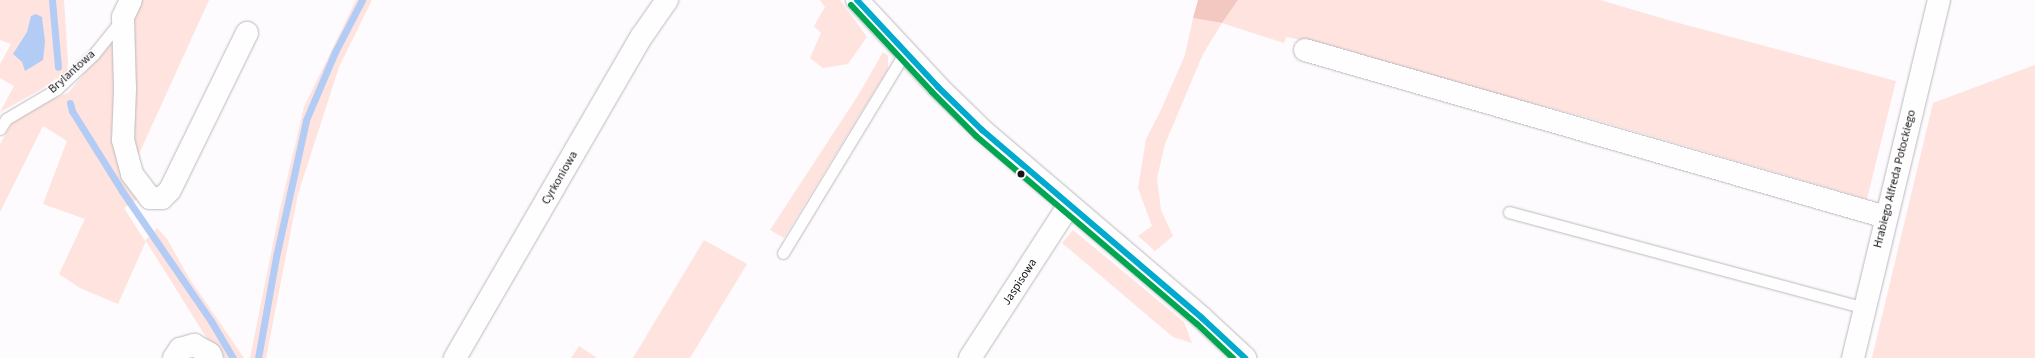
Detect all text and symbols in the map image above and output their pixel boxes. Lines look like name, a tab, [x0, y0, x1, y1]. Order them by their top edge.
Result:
street label: Brylantowa	[46, 47, 98, 97]
street label: Hrabiego Alfreda Potockiego	[1871, 108, 1919, 250]
street label: Cyrkoniowa	[539, 149, 581, 207]
unlabelled marker	[1016, 169, 1026, 179]
street label: Jaspisowa	[1000, 256, 1040, 308]

